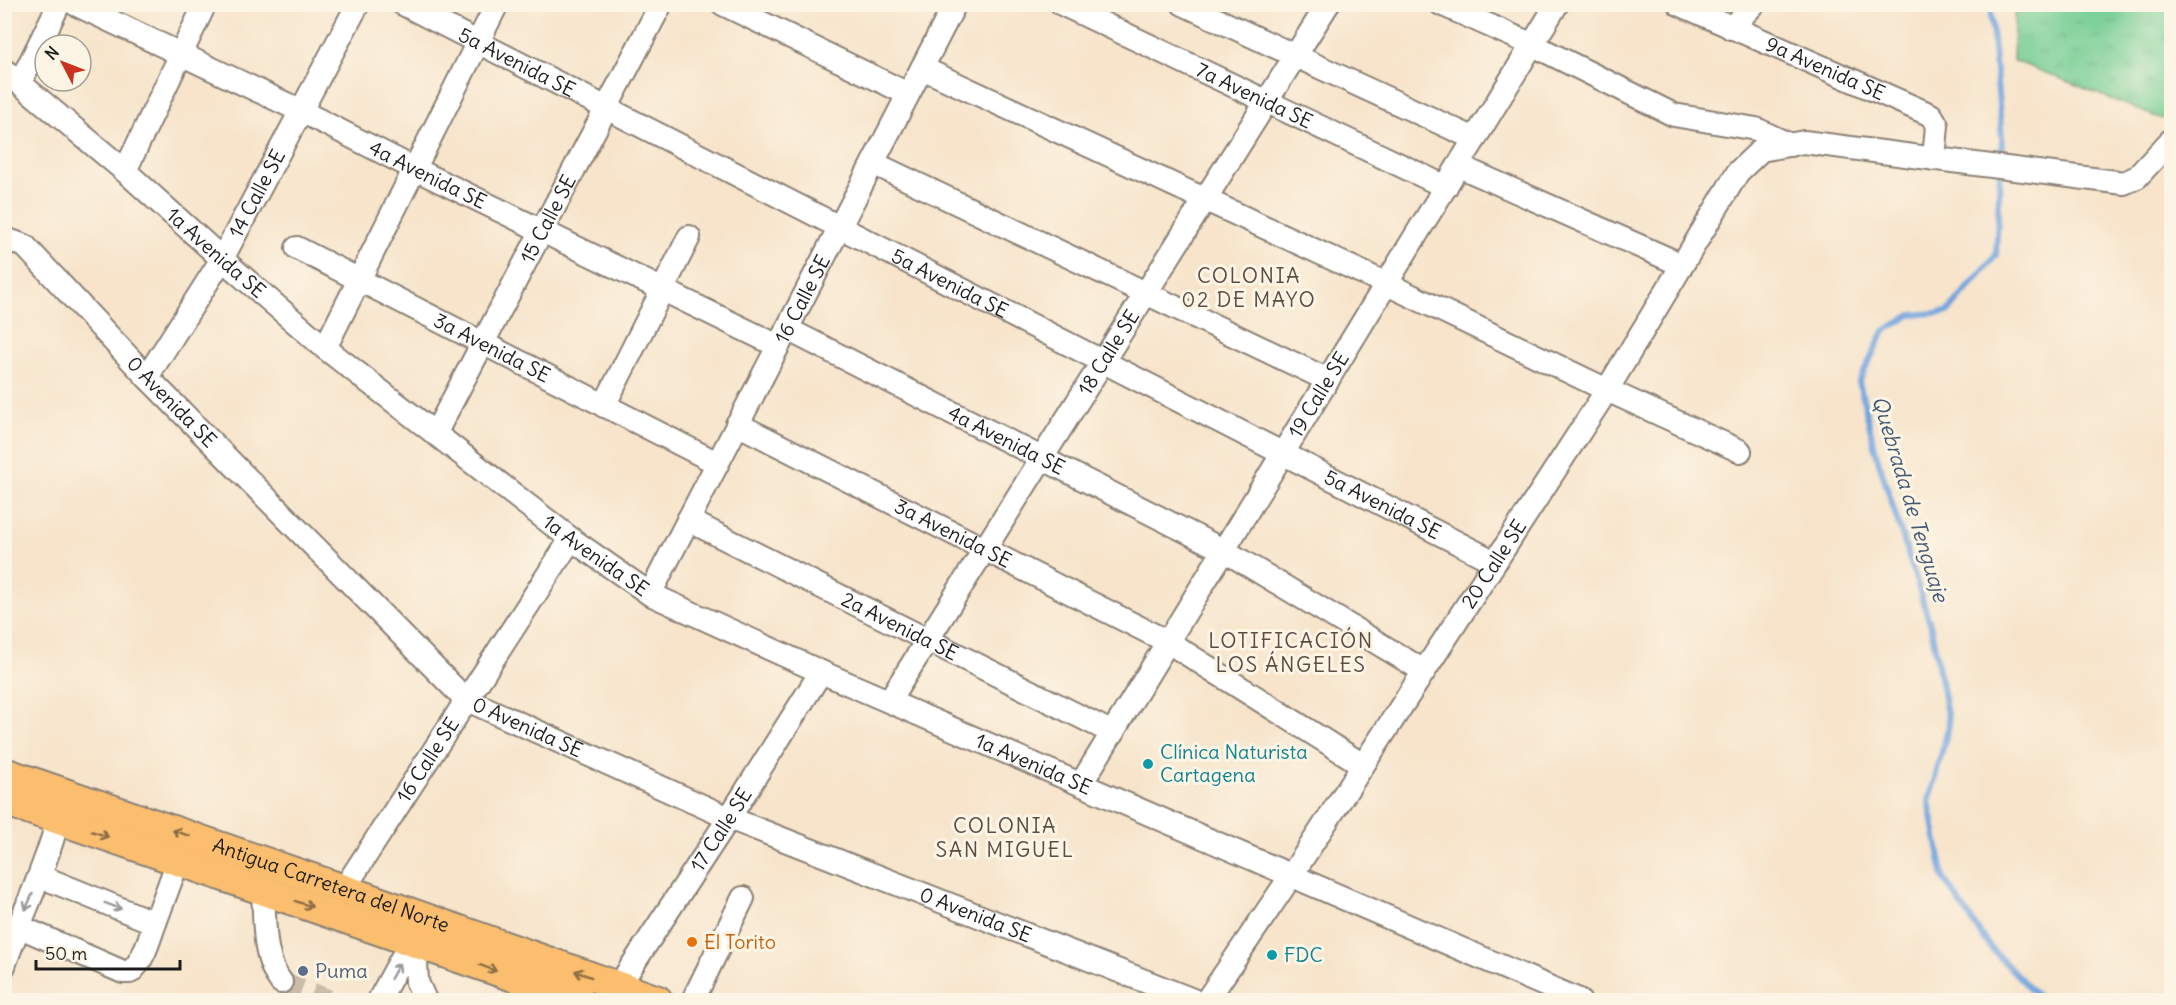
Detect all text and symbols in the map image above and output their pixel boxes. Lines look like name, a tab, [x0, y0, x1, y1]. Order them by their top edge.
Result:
street label: 5a Avenida SE	[455, 22, 580, 102]
street label: 9a Avenida SE	[1762, 31, 1889, 105]
north arrow	[33, 33, 93, 93]
text: N	[41, 42, 63, 64]
street label: 7a Avenida SE	[1192, 57, 1317, 134]
street label: 4a Avenida SE	[365, 135, 491, 214]
street label: 14 Calle SE	[223, 145, 290, 242]
street label: 15 Calle SE	[514, 170, 581, 267]
street label: 1a Avenida SE	[162, 202, 271, 303]
street label: 5a Avenida SE	[887, 243, 1013, 323]
street label: 16 Calle SE	[769, 250, 835, 347]
district label: COLONIA 02 DE MAYO	[1182, 262, 1316, 313]
street label: 18 Calle SE	[1072, 305, 1144, 399]
street label: 3a Avenida SE	[430, 307, 555, 388]
street label: 19 Calle SE	[1282, 347, 1354, 442]
street label: 0 Avenida SE	[122, 351, 222, 452]
water label: Quebrada de Tenguaje	[1866, 393, 1955, 607]
street label: 4a Avenida SE	[944, 400, 1069, 480]
street label: 5a Avenida SE	[1320, 464, 1445, 544]
street label: 3a Avenida SE	[891, 493, 1016, 573]
street label: 1a Avenida SE	[538, 509, 654, 601]
street label: 20 Calle SE	[1456, 515, 1531, 613]
street label: 2a Avenida SE	[838, 586, 963, 665]
district label: LOTIFICACIÓN LOS ÁNGELES	[1208, 627, 1374, 678]
street label: 0 Avenida SE	[469, 691, 587, 762]
street label: 16 Calle SE	[391, 712, 464, 807]
street label: 1a Avenida SE	[972, 727, 1096, 800]
place label: Clínica Naturista Cartagena	[1160, 739, 1308, 787]
marker: Clínica Naturista Cartagena	[1141, 757, 1155, 771]
street label: 17 Calle SE	[684, 783, 757, 876]
district label: COLONIA SAN MIGUEL	[936, 812, 1074, 863]
one-way arrow	[172, 826, 191, 837]
one-way arrow	[90, 830, 108, 841]
street label: Antigua Carretera del Norte	[210, 832, 453, 937]
street label: 0 Avenida SE	[916, 881, 1035, 947]
one-way arrow	[22, 892, 34, 910]
one-way arrow	[294, 900, 313, 911]
one-way arrow	[103, 902, 122, 913]
place label: El Torito	[704, 929, 776, 954]
scale bar	[36, 933, 180, 971]
marker: El Torito	[685, 935, 699, 949]
text: 50 m	[45, 942, 87, 965]
place label: FDC	[1284, 942, 1323, 967]
marker: FDC	[1265, 948, 1279, 962]
place label: Puma	[315, 958, 368, 983]
one-way arrow	[389, 963, 401, 980]
marker: Puma	[296, 964, 310, 978]
one-way arrow	[478, 964, 497, 975]
one-way arrow	[574, 968, 593, 979]

